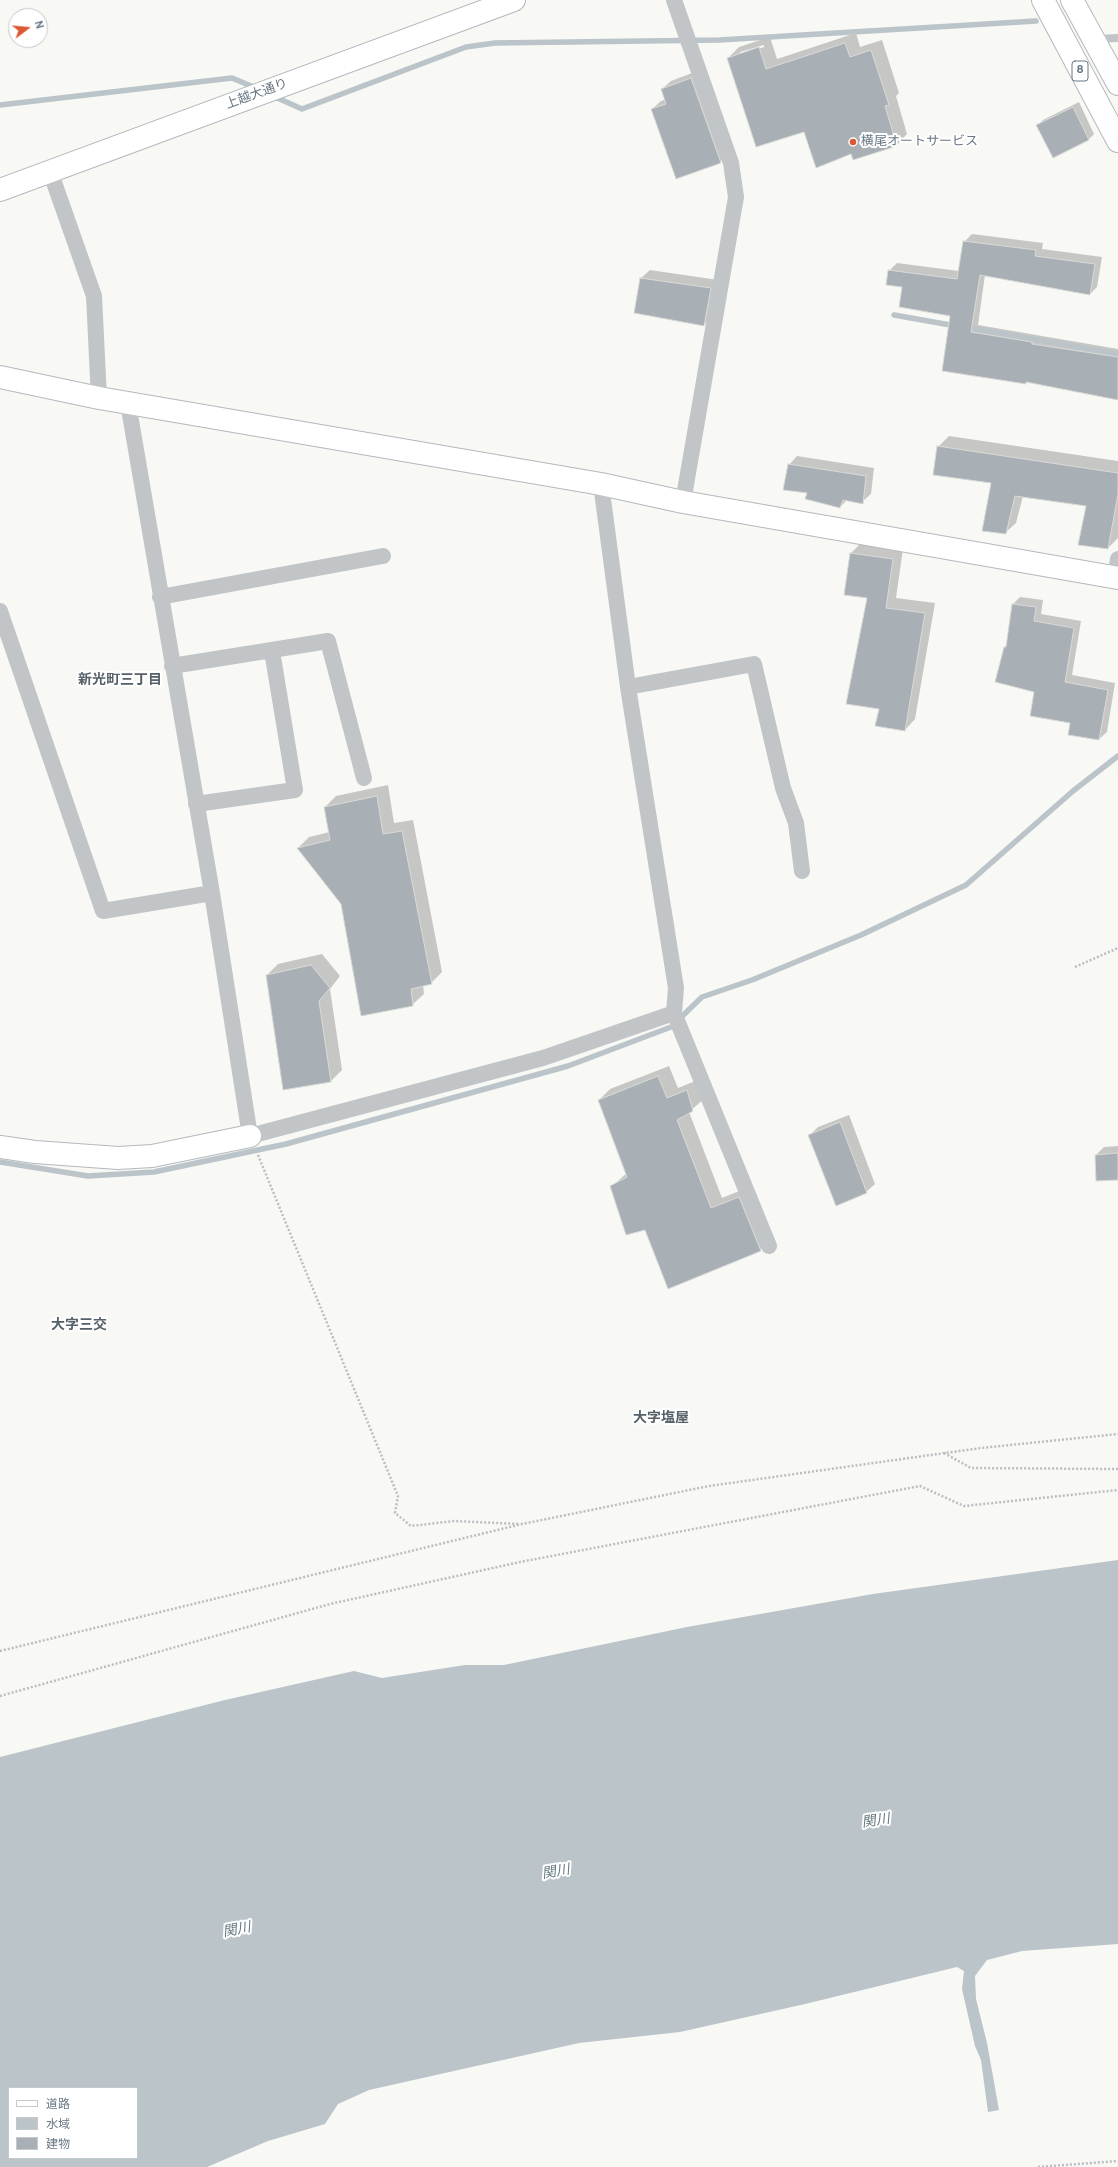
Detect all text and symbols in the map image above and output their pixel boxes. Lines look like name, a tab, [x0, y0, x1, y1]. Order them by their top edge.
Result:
north arrow	[8, 8, 48, 48]
text: N	[31, 19, 46, 31]
road number: 8	[1072, 61, 1088, 81]
street label: 上越大通り	[224, 77, 290, 113]
place label: 横尾オートサービス	[861, 134, 978, 150]
marker: 横尾オートサービス	[848, 137, 858, 147]
district label: 新光町三丁目	[78, 673, 162, 689]
district label: 大字三交	[51, 1318, 107, 1334]
district label: 大字塩屋	[633, 1411, 689, 1427]
water label: 関川	[861, 1812, 891, 1832]
water label: 関川	[541, 1862, 571, 1884]
water label: 関川	[222, 1920, 252, 1942]
legend	[8, 2087, 138, 2159]
text: 道路	[46, 2097, 70, 2113]
text: 水域	[46, 2117, 70, 2133]
text: 建物	[46, 2137, 70, 2153]

